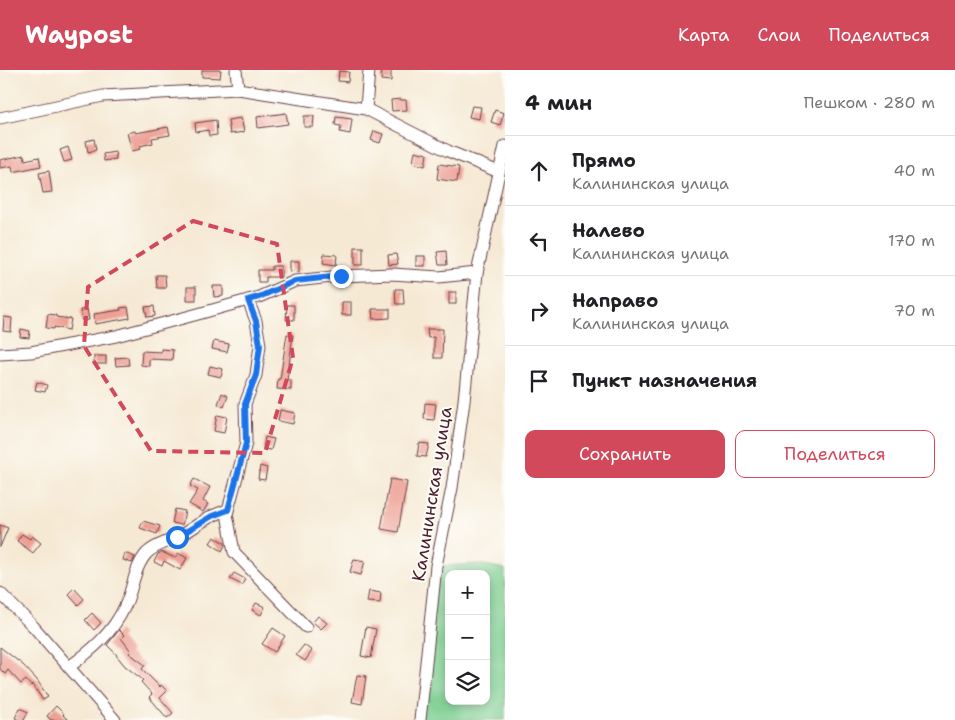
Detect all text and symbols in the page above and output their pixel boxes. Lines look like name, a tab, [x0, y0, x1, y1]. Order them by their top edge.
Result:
text: Waypost	[25, 19, 133, 51]
text: Карта	[678, 23, 729, 47]
text: Слои	[757, 23, 801, 47]
text: Поделиться	[829, 23, 930, 47]
text: 4 мин	[525, 89, 592, 117]
text: Пешком · 280 m	[804, 92, 935, 113]
text: Прямо	[572, 148, 636, 173]
icon: ahead	[525, 157, 553, 185]
text: 40 m	[893, 160, 935, 181]
text: Калининская улица	[572, 173, 729, 194]
text: Налево	[572, 218, 645, 243]
icon: left	[525, 227, 553, 255]
text: 170 m	[888, 230, 935, 251]
text: Калининская улица	[572, 243, 729, 264]
route end	[330, 265, 353, 288]
text: Направо	[572, 288, 658, 313]
icon: right	[525, 297, 553, 325]
text: 70 m	[894, 300, 935, 321]
text: Калининская улица	[572, 313, 729, 334]
icon: arrive	[525, 367, 553, 395]
text: Пункт назначения	[572, 368, 757, 393]
street label: Калининская улица	[406, 405, 458, 583]
button: Сохранить	[525, 430, 725, 478]
button: Поделиться	[735, 430, 935, 478]
route start	[166, 526, 189, 549]
map controls	[445, 570, 490, 705]
button: +	[445, 570, 490, 615]
button: −	[445, 615, 490, 660]
button: layers	[445, 660, 490, 705]

